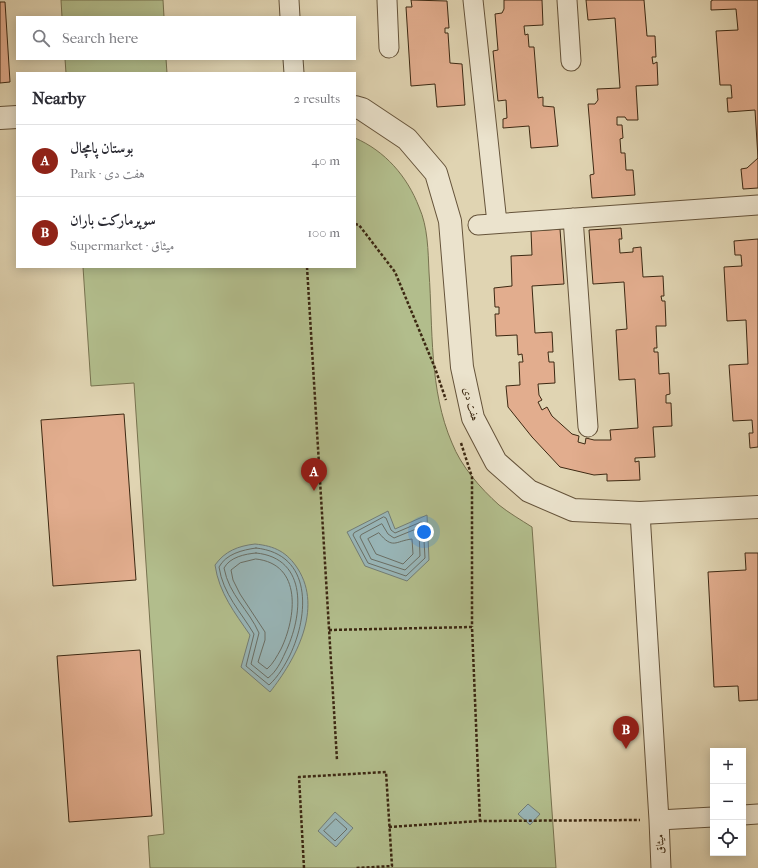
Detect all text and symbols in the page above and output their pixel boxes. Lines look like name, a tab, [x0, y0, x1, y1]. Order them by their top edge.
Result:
search box	[16, 16, 356, 60]
icon: search	[30, 27, 52, 49]
text: Search here	[62, 29, 138, 47]
text: Nearby	[32, 88, 86, 108]
text: 2 results	[294, 91, 340, 106]
text: بوستان پامچال	[70, 139, 133, 157]
text: A	[41, 153, 49, 168]
text: 40 m	[312, 153, 340, 168]
text: Park · هفت دی	[70, 166, 145, 181]
text: سوپرمارکت باران	[70, 211, 156, 229]
text: B	[41, 225, 49, 240]
text: 100 m	[307, 225, 340, 240]
text: Supermarket · میثاق	[70, 238, 174, 253]
street label: هفت دی	[460, 386, 482, 422]
pin: A	[301, 458, 327, 491]
your location	[414, 522, 434, 542]
pin: B	[613, 716, 639, 749]
map controls	[710, 748, 746, 856]
button: +	[710, 748, 746, 784]
button: −	[710, 784, 746, 820]
button: locate	[710, 820, 746, 856]
street label: میثاق	[653, 834, 667, 854]

